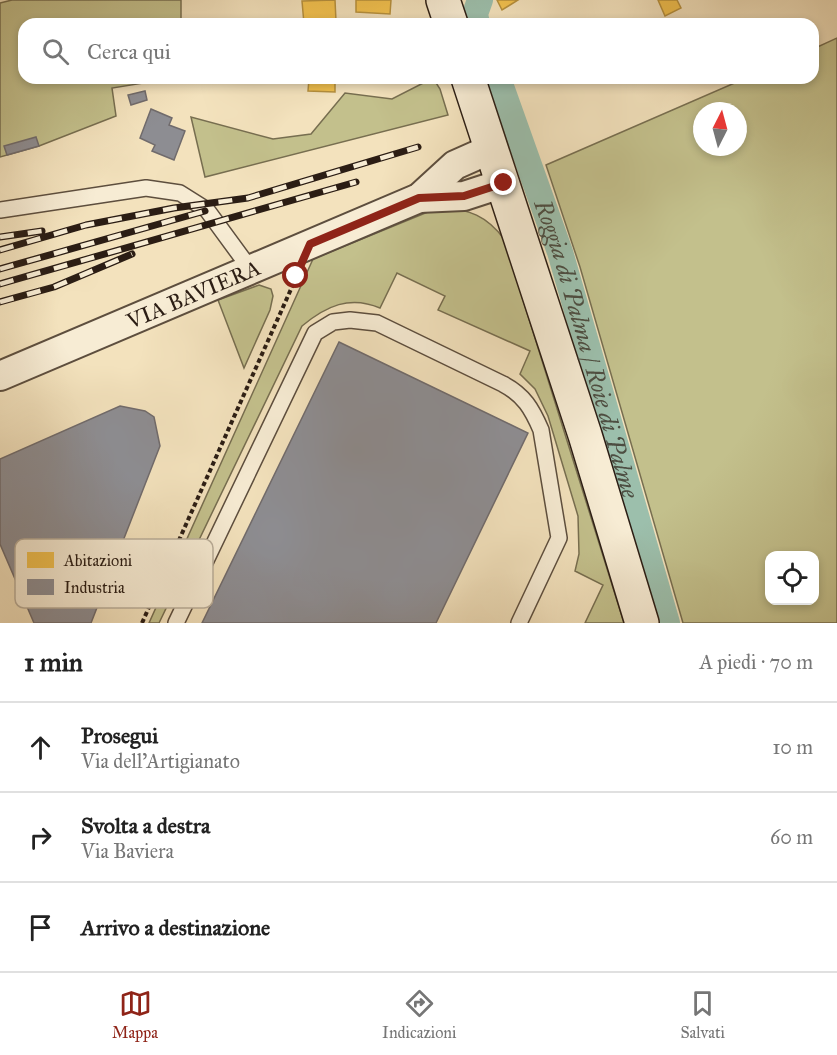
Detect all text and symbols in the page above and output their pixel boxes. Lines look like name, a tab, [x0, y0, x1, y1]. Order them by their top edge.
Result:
search box	[18, 18, 819, 84]
icon: search	[39, 35, 72, 68]
text: Cerca qui	[87, 38, 171, 65]
north arrow	[693, 102, 747, 156]
route end	[490, 169, 516, 195]
water label: Roggia di Palma / Roie di Palme	[527, 195, 645, 502]
street label: VIA BAVIERA	[121, 253, 264, 335]
route start	[282, 262, 308, 288]
legend	[15, 539, 213, 608]
text: Abitazioni	[63, 551, 133, 570]
map controls	[765, 551, 819, 605]
button: locate	[765, 551, 819, 605]
text: Industria	[64, 578, 125, 597]
text: 1 min	[24, 646, 83, 678]
text: A piedi · 70 m	[700, 650, 813, 674]
text: Prosegui	[81, 722, 158, 749]
icon: ahead	[24, 731, 57, 764]
text: 10 m	[772, 735, 813, 759]
text: Via dell'Artigianato	[81, 749, 240, 773]
text: Svolta a destra	[81, 812, 210, 839]
icon: right	[24, 821, 57, 854]
text: 60 m	[770, 825, 813, 849]
text: Via Baviera	[81, 839, 174, 863]
icon: arrive	[24, 911, 57, 944]
text: Arrivo a destinazione	[81, 914, 270, 941]
tab: Mappa	[112, 987, 158, 1042]
tab: Indicazioni	[382, 987, 456, 1042]
tab: Salvati	[680, 987, 725, 1042]

